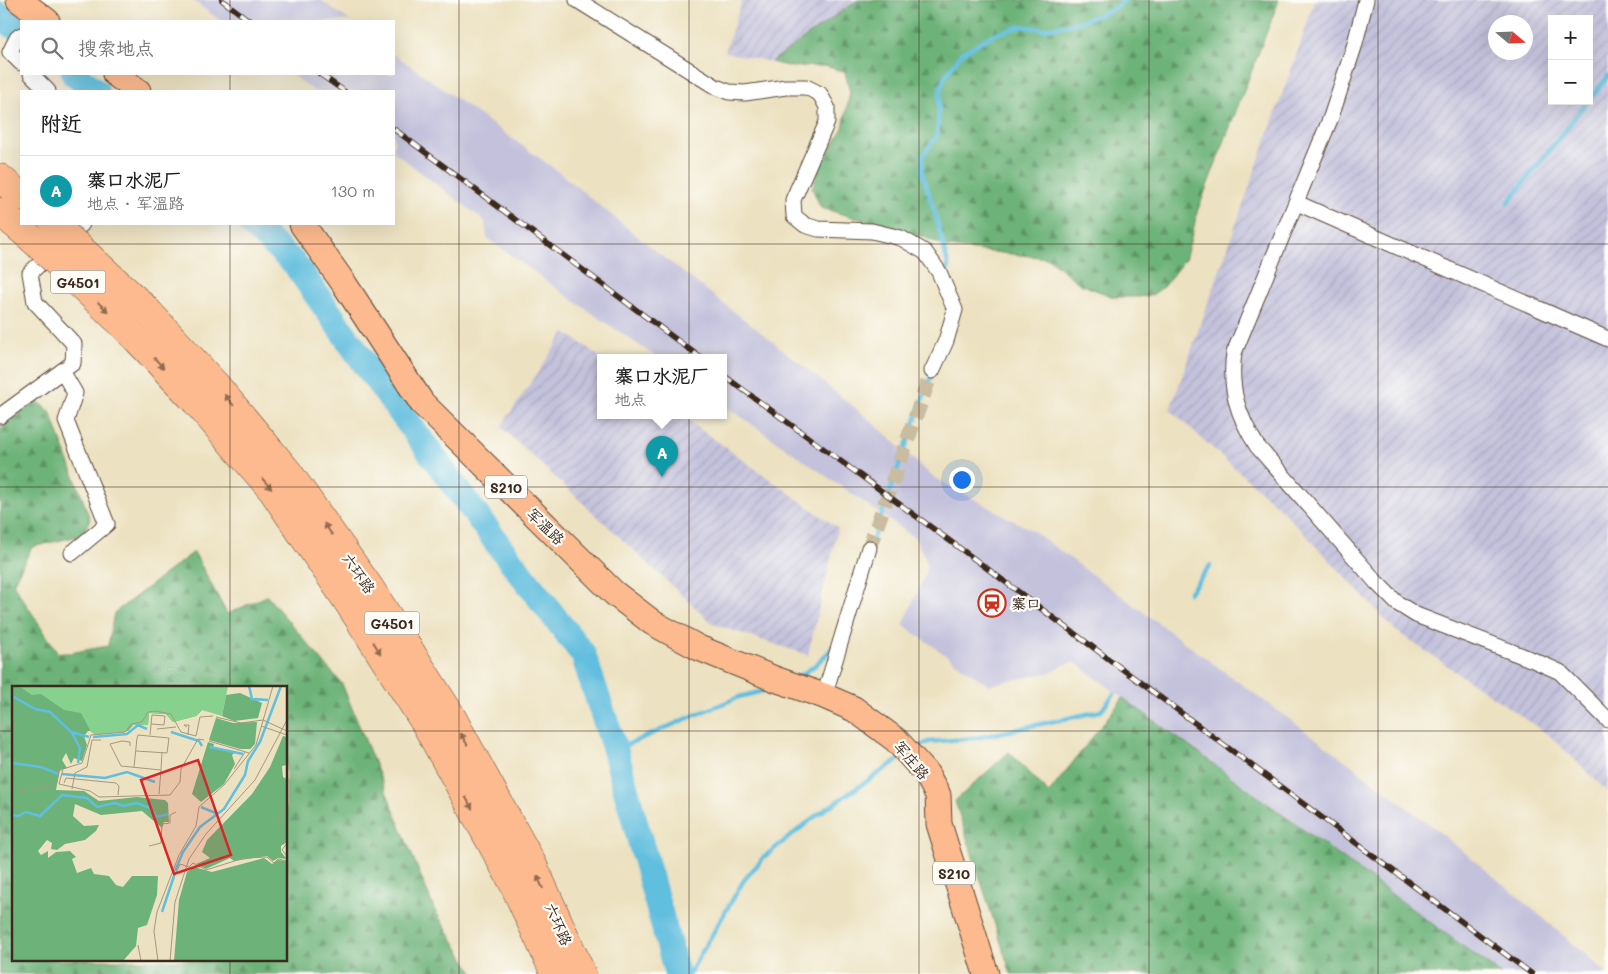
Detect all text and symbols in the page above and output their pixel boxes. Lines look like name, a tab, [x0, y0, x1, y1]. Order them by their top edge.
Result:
north arrow	[1488, 15, 1533, 60]
map controls	[1548, 15, 1593, 105]
button: +	[1548, 15, 1593, 60]
search box	[20, 20, 395, 75]
icon: search	[38, 34, 66, 62]
text: 搜索地点	[78, 35, 154, 60]
button: −	[1548, 60, 1593, 105]
text: 附近	[40, 109, 82, 136]
text: 寨口水泥厂	[87, 167, 182, 192]
text: A	[50, 180, 62, 201]
text: 130 m	[331, 180, 375, 201]
text: 地点 · 军温路	[87, 192, 184, 213]
road number: G4501	[50, 270, 106, 294]
one-way arrow	[97, 301, 109, 313]
popup	[597, 354, 727, 419]
one-way arrow	[153, 357, 165, 369]
text: 寨口水泥厂	[614, 363, 710, 388]
text: 地点	[614, 388, 647, 409]
one-way arrow	[223, 394, 234, 407]
pin: A	[646, 436, 678, 477]
your location	[949, 467, 975, 493]
road number: S210	[485, 476, 527, 498]
one-way arrow	[262, 478, 273, 491]
street label: 军温路	[523, 503, 569, 549]
one-way arrow	[323, 522, 333, 535]
street label: 六环路	[338, 549, 380, 597]
station icon: 寨口	[977, 588, 1007, 618]
place label: 寨口	[1011, 593, 1041, 613]
road number: G4501	[364, 612, 420, 634]
one-way arrow	[373, 642, 382, 655]
inset map	[12, 686, 288, 962]
one-way arrow	[459, 732, 468, 745]
street label: 军庄路	[890, 736, 934, 784]
one-way arrow	[465, 796, 473, 810]
road number: S210	[933, 861, 975, 884]
one-way arrow	[536, 875, 544, 889]
street label: 六环路	[541, 899, 577, 949]

